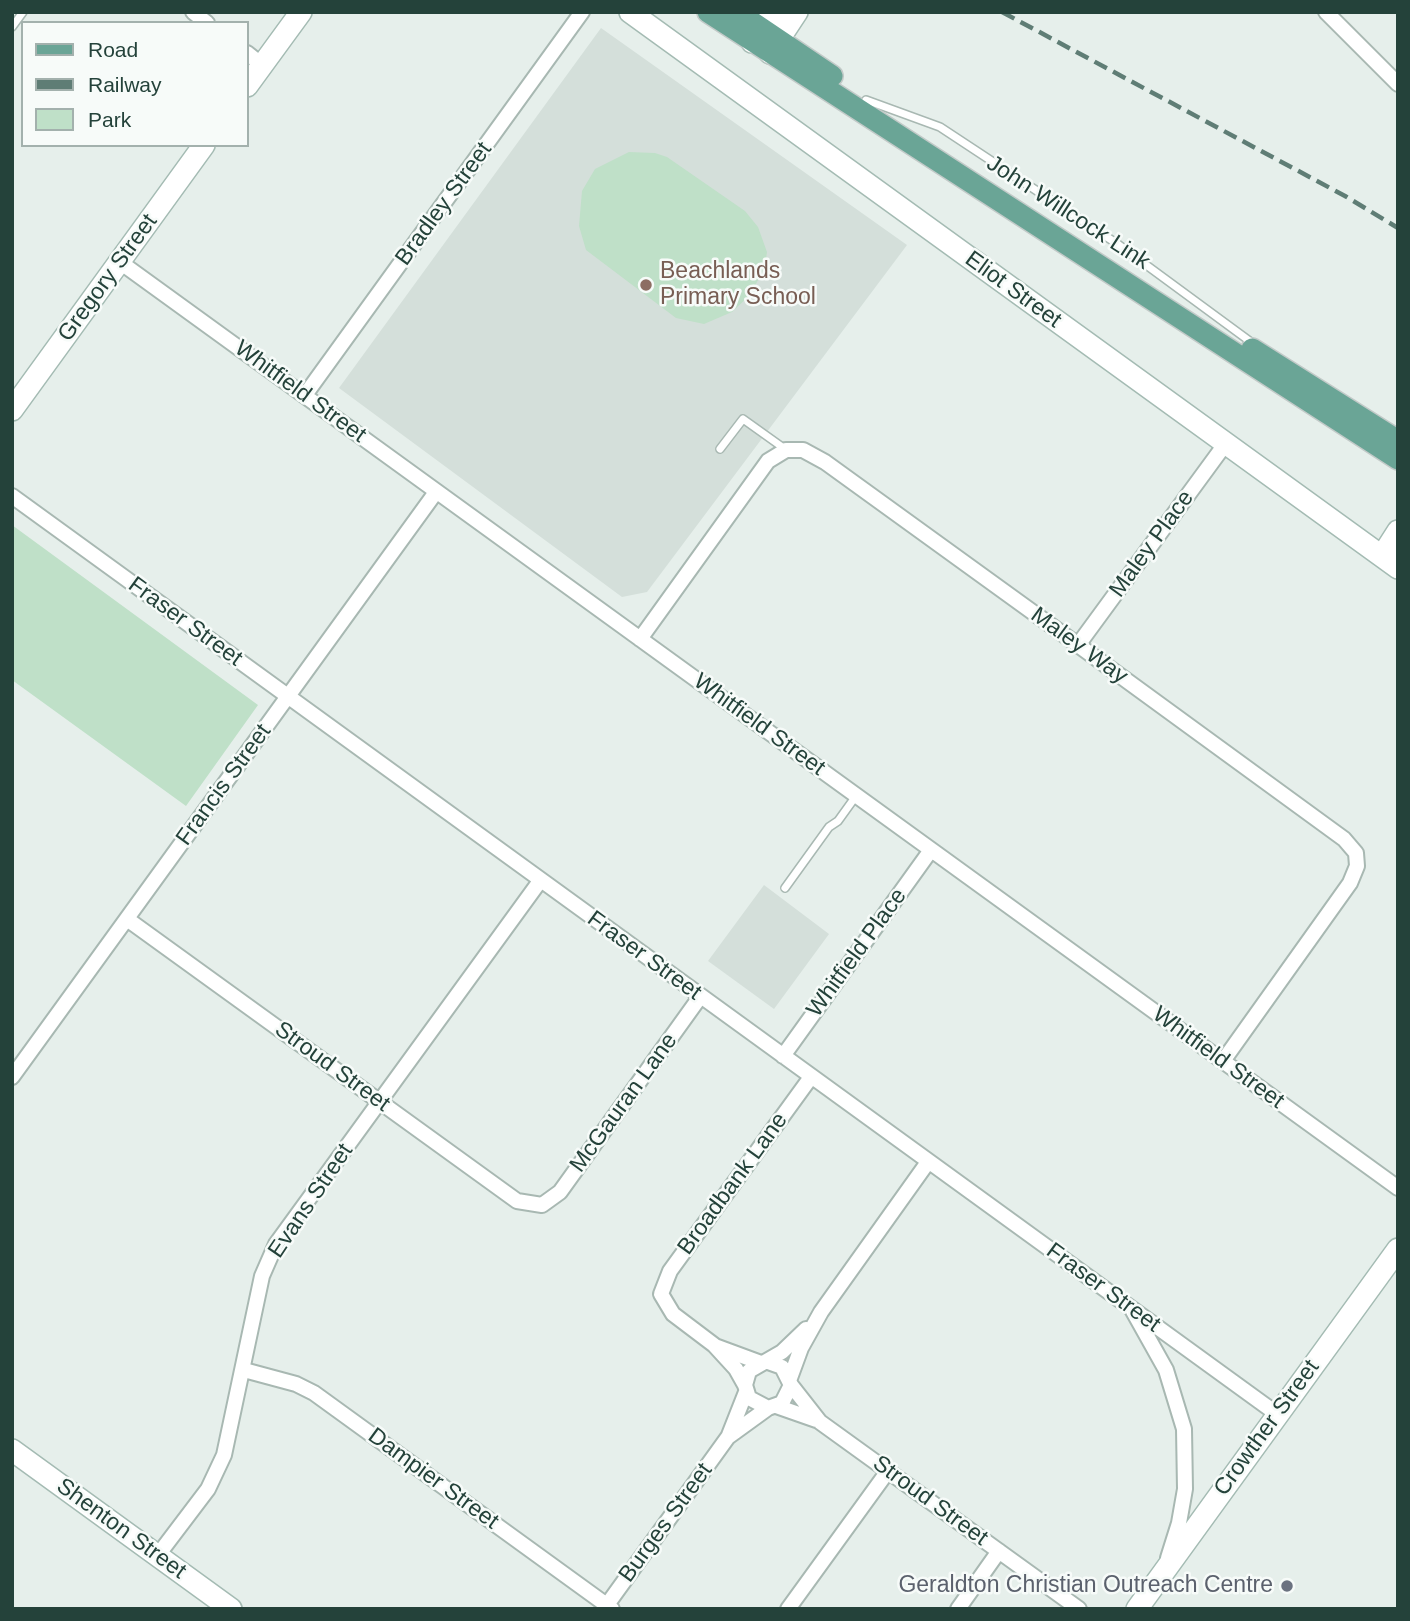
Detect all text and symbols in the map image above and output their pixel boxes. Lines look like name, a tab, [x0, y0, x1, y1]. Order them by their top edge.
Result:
legend	[21, 21, 248, 147]
text: Road	[88, 38, 138, 61]
text: Railway	[88, 73, 162, 96]
text: Park	[88, 108, 131, 131]
street label: Bradley Street	[390, 137, 498, 271]
street label: John Willcock Link	[981, 150, 1155, 276]
street label: Gregory Street	[53, 209, 163, 347]
street label: Eliot Street	[959, 246, 1067, 334]
place label: Beachlands Primary School	[660, 258, 816, 312]
marker: Beachlands Primary School	[638, 277, 654, 293]
street label: Whitfield Street	[229, 335, 371, 449]
street label: Maley Place	[1104, 485, 1200, 603]
street label: Fraser Street	[123, 571, 247, 673]
street label: Maley Way	[1025, 602, 1133, 690]
street label: Whitfield Street	[688, 668, 830, 782]
street label: Francis Street	[171, 719, 277, 851]
street label: Whitfield Place	[801, 883, 913, 1023]
street label: Fraser Street	[582, 905, 706, 1007]
street label: Whitfield Street	[1147, 1001, 1289, 1115]
street label: Stroud Street	[269, 1016, 395, 1118]
street label: McGauran Lane	[564, 1028, 684, 1178]
street label: Broadbank Lane	[672, 1108, 794, 1260]
street label: Evans Street	[263, 1139, 359, 1263]
street label: Fraser Street	[1041, 1237, 1165, 1339]
street label: Crowther Street	[1209, 1355, 1325, 1501]
street label: Dampier Street	[362, 1422, 504, 1536]
street label: Stroud Street	[867, 1450, 993, 1552]
street label: Burges Street	[614, 1458, 718, 1588]
street label: Shenton Street	[51, 1473, 191, 1585]
place label: Geraldton Christian Outreach Centre	[898, 1572, 1273, 1600]
marker: Geraldton Christian Outreach Centre	[1279, 1578, 1295, 1594]

